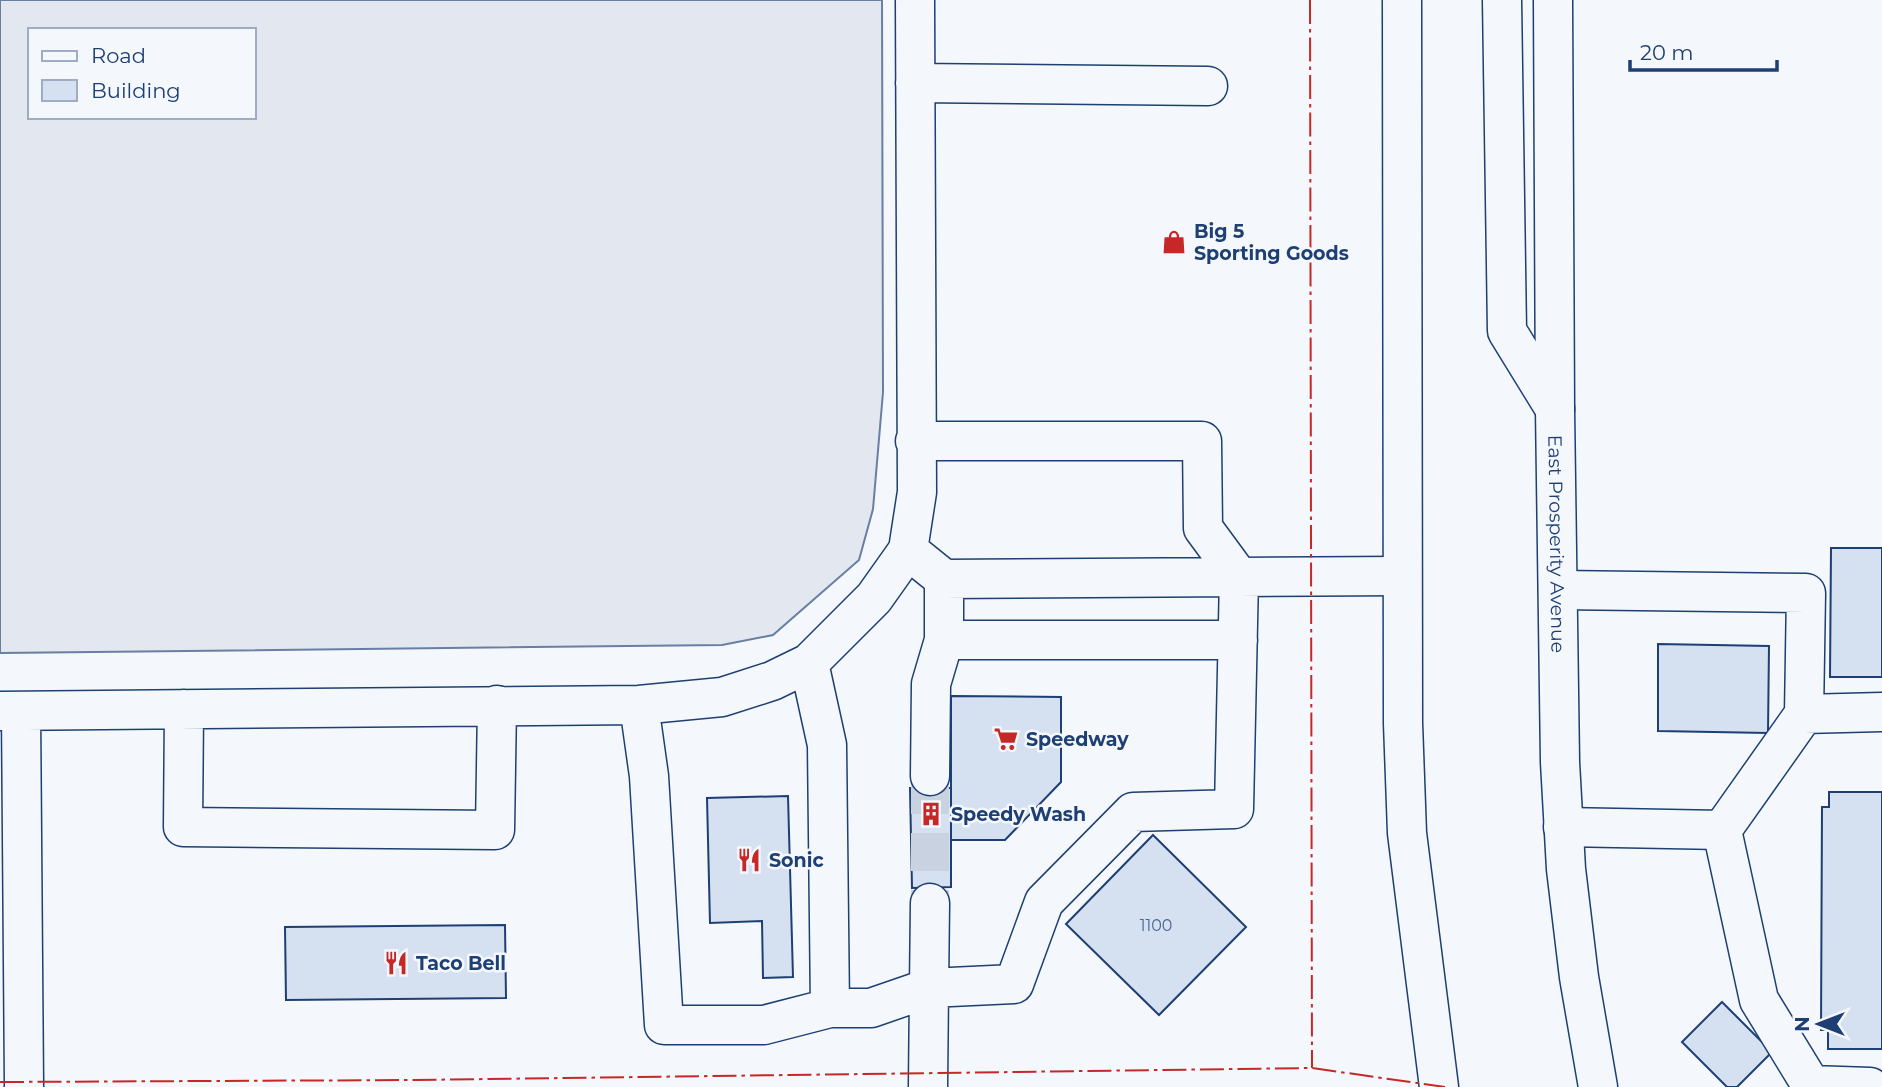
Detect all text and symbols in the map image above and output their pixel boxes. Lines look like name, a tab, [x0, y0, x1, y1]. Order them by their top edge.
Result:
legend	[28, 28, 256, 119]
scale bar	[1630, 28, 1777, 72]
text: 20 m	[1640, 40, 1694, 65]
text: Road	[91, 43, 146, 68]
text: Building	[91, 78, 181, 103]
place label: Big 5 Sporting Goods	[1194, 220, 1349, 265]
shop icon: Big 5 Sporting Goods	[1160, 228, 1188, 256]
street label: East Prosperity Avenue	[1544, 435, 1570, 653]
supermarket icon: Speedway	[992, 725, 1020, 753]
place label: Speedway	[1026, 728, 1129, 751]
building icon: Speedy Wash	[917, 800, 945, 828]
place label: Speedy Wash	[951, 803, 1086, 826]
restaurant icon: Sonic	[735, 846, 763, 874]
place label: Sonic	[769, 849, 824, 872]
house number: 1100	[1140, 916, 1172, 935]
restaurant icon: Taco Bell	[382, 949, 410, 977]
place label: Taco Bell	[416, 952, 506, 975]
north arrow	[1784, 989, 1854, 1059]
text: N	[1791, 1016, 1814, 1032]

